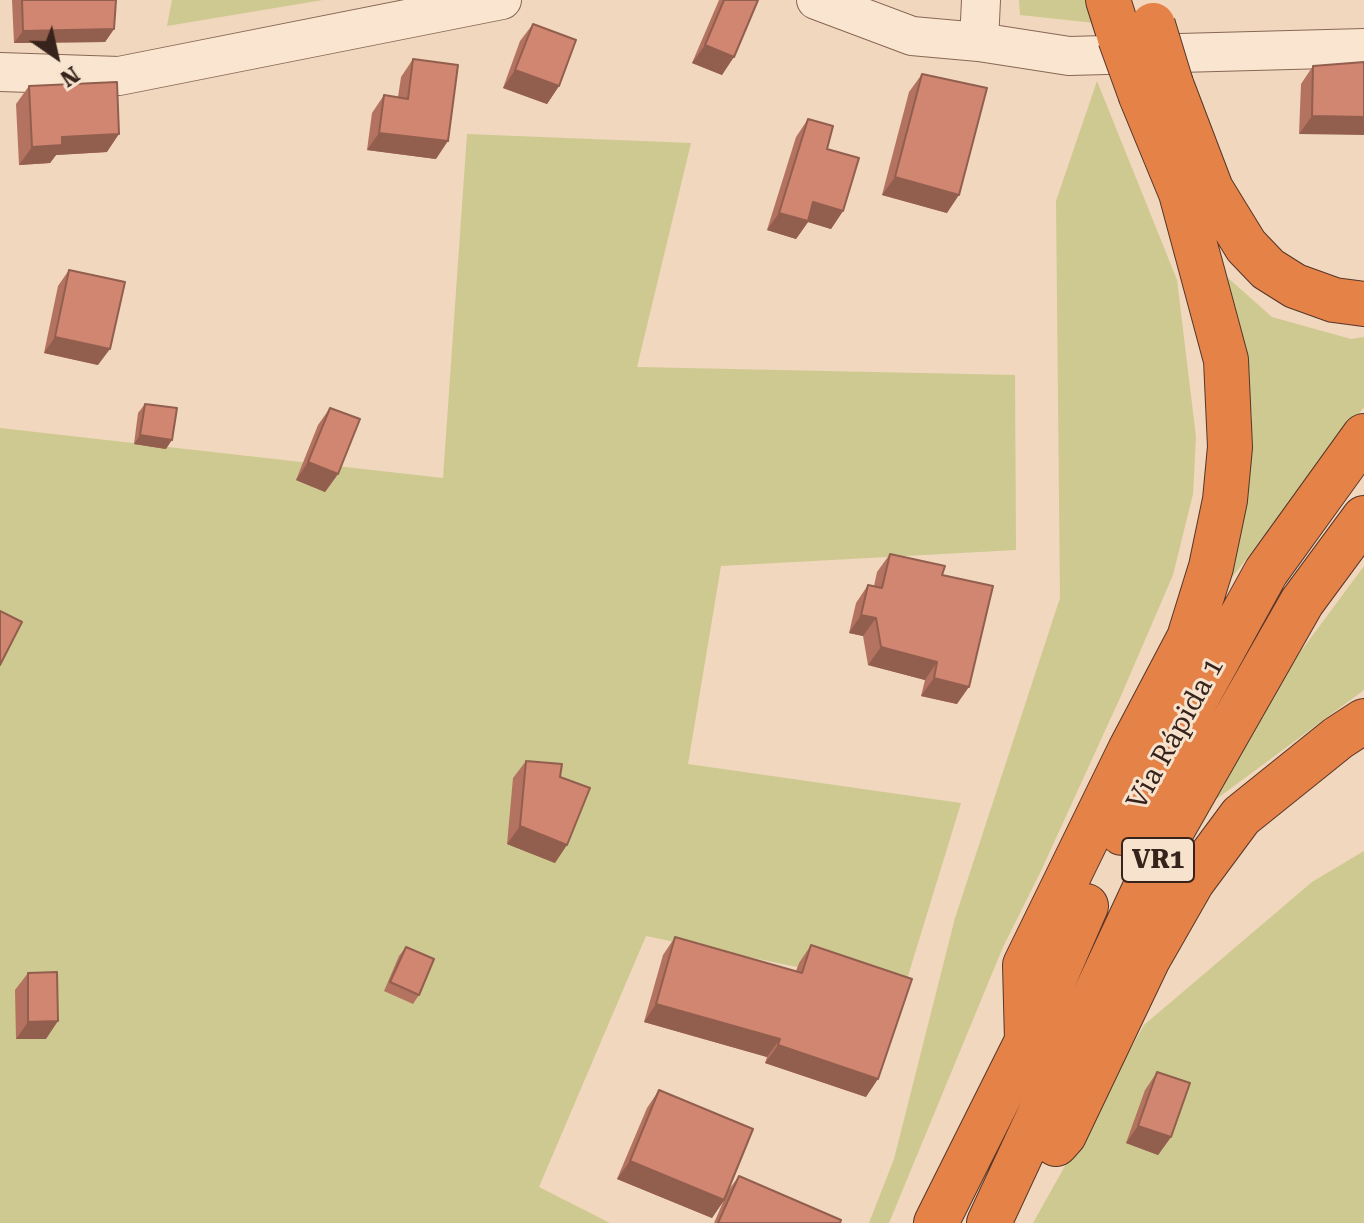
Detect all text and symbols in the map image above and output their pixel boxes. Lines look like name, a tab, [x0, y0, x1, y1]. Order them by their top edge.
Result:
north arrow	[16, 16, 96, 96]
text: N	[56, 61, 84, 91]
street label: Via Rápida 1	[1121, 652, 1231, 816]
road number: VR1	[1122, 838, 1194, 882]

